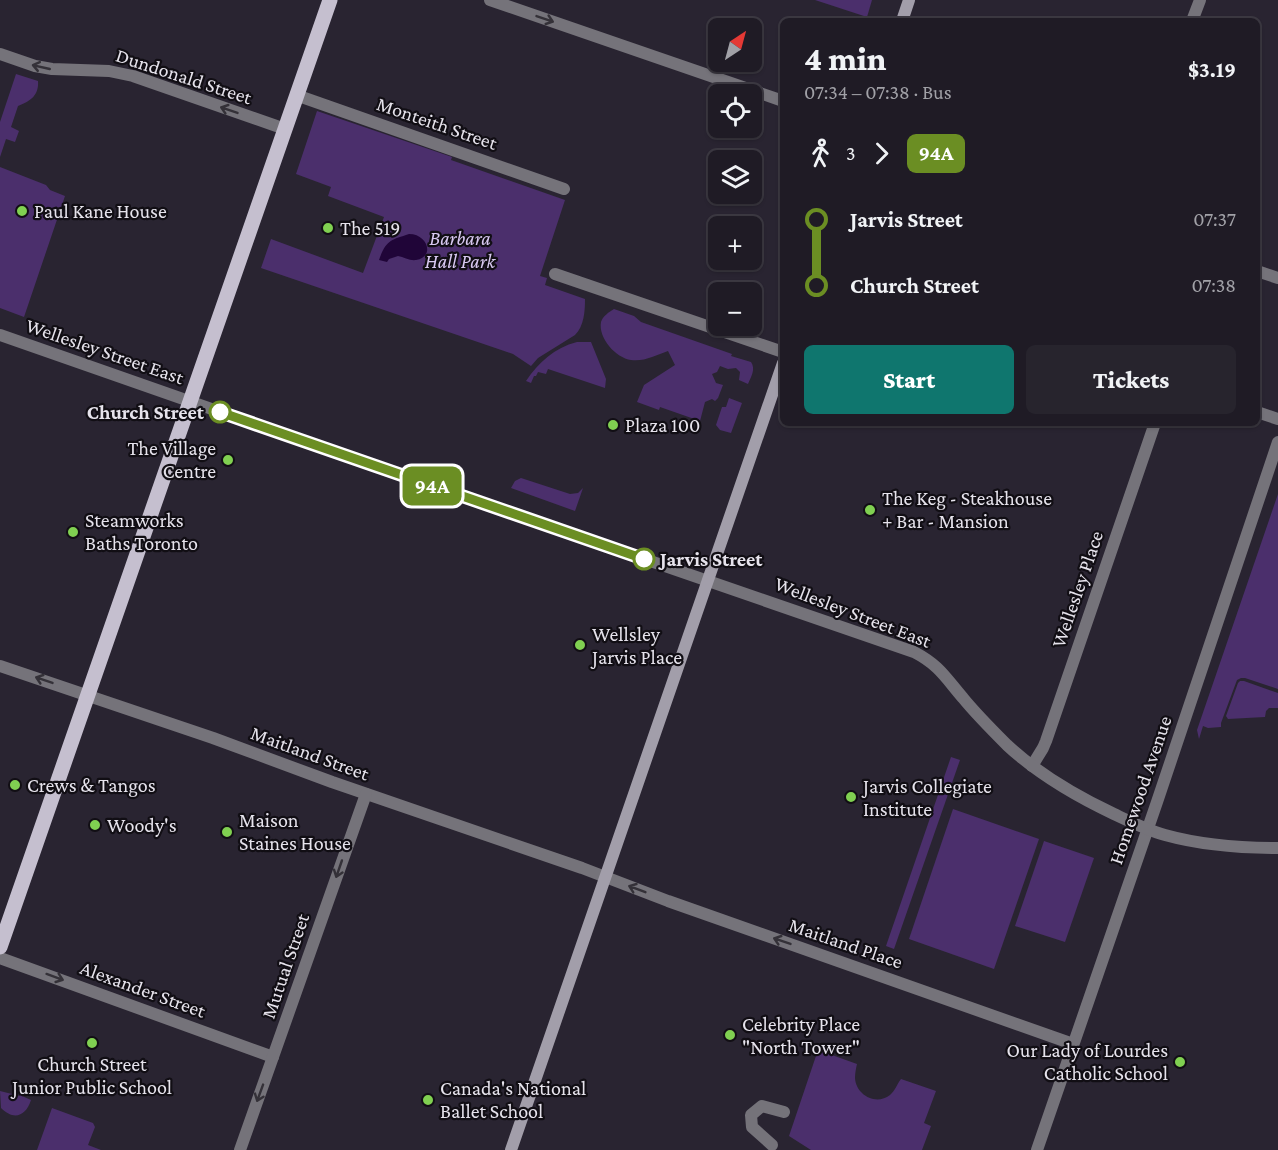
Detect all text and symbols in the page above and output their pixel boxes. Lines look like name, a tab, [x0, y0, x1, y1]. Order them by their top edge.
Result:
one-way arrow	[535, 14, 554, 25]
north arrow	[708, 18, 762, 72]
map controls	[708, 18, 762, 336]
text: 4 min	[804, 40, 886, 77]
street label: Dundonald Street	[113, 44, 255, 108]
text: $3.19	[1188, 57, 1236, 82]
one-way arrow	[32, 60, 51, 72]
text: 07:34 – 07:38 · Bus	[804, 81, 952, 103]
button: locate	[708, 84, 762, 138]
street label: Monteith Street	[374, 92, 500, 154]
one-way arrow	[221, 103, 239, 114]
icon: walk	[804, 137, 837, 170]
icon: forward	[865, 137, 898, 170]
text: 94A	[919, 141, 953, 165]
text: 3	[846, 142, 856, 164]
button: layers	[708, 150, 762, 204]
place label: Paul Kane House	[34, 200, 167, 222]
marker: Paul Kane House	[15, 204, 29, 218]
text: Jarvis Street	[850, 207, 963, 232]
text: 07:37	[1193, 208, 1236, 230]
button: +	[708, 216, 762, 270]
place label: The 519	[340, 217, 400, 239]
marker: The 519	[321, 221, 335, 235]
park label: Barbara Hall Park	[425, 227, 497, 272]
text: Church Street	[850, 273, 979, 298]
text: 07:38	[1191, 274, 1236, 296]
button: −	[708, 282, 762, 336]
street label: Wellesley Street East	[23, 314, 187, 389]
button: Start	[804, 345, 1014, 414]
button: Tickets	[1026, 345, 1236, 414]
place label: Church Street	[87, 401, 205, 423]
marker: Church Street	[209, 401, 231, 423]
place label: Plaza 100	[625, 414, 700, 436]
marker: Plaza 100	[606, 418, 620, 432]
place label: The Village Centre	[127, 437, 216, 482]
marker: The Village Centre	[221, 453, 235, 467]
line badge: 94A	[398, 466, 466, 506]
text: 94A	[415, 474, 449, 498]
place label: The Keg - Steakhouse + Bar - Mansion	[882, 487, 1052, 532]
marker: The Keg - Steakhouse + Bar - Mansion	[863, 503, 877, 517]
place label: Steamworks Baths Toronto	[85, 509, 198, 554]
marker: Steamworks Baths Toronto	[66, 525, 80, 539]
street label: Wellesley Place	[1047, 528, 1108, 651]
marker: Jarvis Street	[633, 548, 655, 570]
place label: Jarvis Street	[658, 548, 763, 570]
street label: Wellesley Street East	[771, 572, 935, 653]
place label: Wellsley Jarvis Place	[590, 623, 682, 669]
marker: Wellsley Jarvis Place	[573, 638, 587, 652]
one-way arrow	[35, 674, 54, 685]
street label: Homewood Avenue	[1104, 713, 1176, 867]
street label: Maitland Street	[248, 721, 372, 785]
place label: Crews & Tangos	[27, 774, 156, 797]
place label: Jarvis Collegiate Institute	[861, 775, 992, 820]
marker: Crews & Tangos	[8, 778, 22, 792]
marker: Jarvis Collegiate Institute	[844, 790, 858, 804]
place label: Maison Staines House	[239, 809, 351, 854]
place label: Woody's	[107, 814, 177, 837]
marker: Woody's	[88, 818, 102, 832]
marker: Maison Staines House	[220, 825, 234, 839]
one-way arrow	[333, 859, 344, 878]
one-way arrow	[628, 883, 646, 894]
street label: Mutual Street	[257, 910, 313, 1021]
street label: Maitland Place	[786, 913, 906, 973]
one-way arrow	[773, 935, 792, 946]
street label: Alexander Street	[77, 956, 209, 1022]
one-way arrow	[45, 973, 64, 984]
place label: Celebrity Place "North Tower"	[742, 1013, 860, 1058]
marker: Celebrity Place "North Tower"	[723, 1028, 737, 1042]
marker: Church Street Junior Public School	[85, 1036, 99, 1050]
place label: Our Lady of Lourdes Catholic School	[1006, 1039, 1168, 1084]
place label: Church Street Junior Public School	[10, 1053, 172, 1099]
marker: Our Lady of Lourdes Catholic School	[1173, 1055, 1187, 1069]
place label: Canada's National Ballet School	[440, 1077, 586, 1122]
one-way arrow	[254, 1083, 265, 1102]
marker: Canada's National Ballet School	[421, 1093, 435, 1107]

